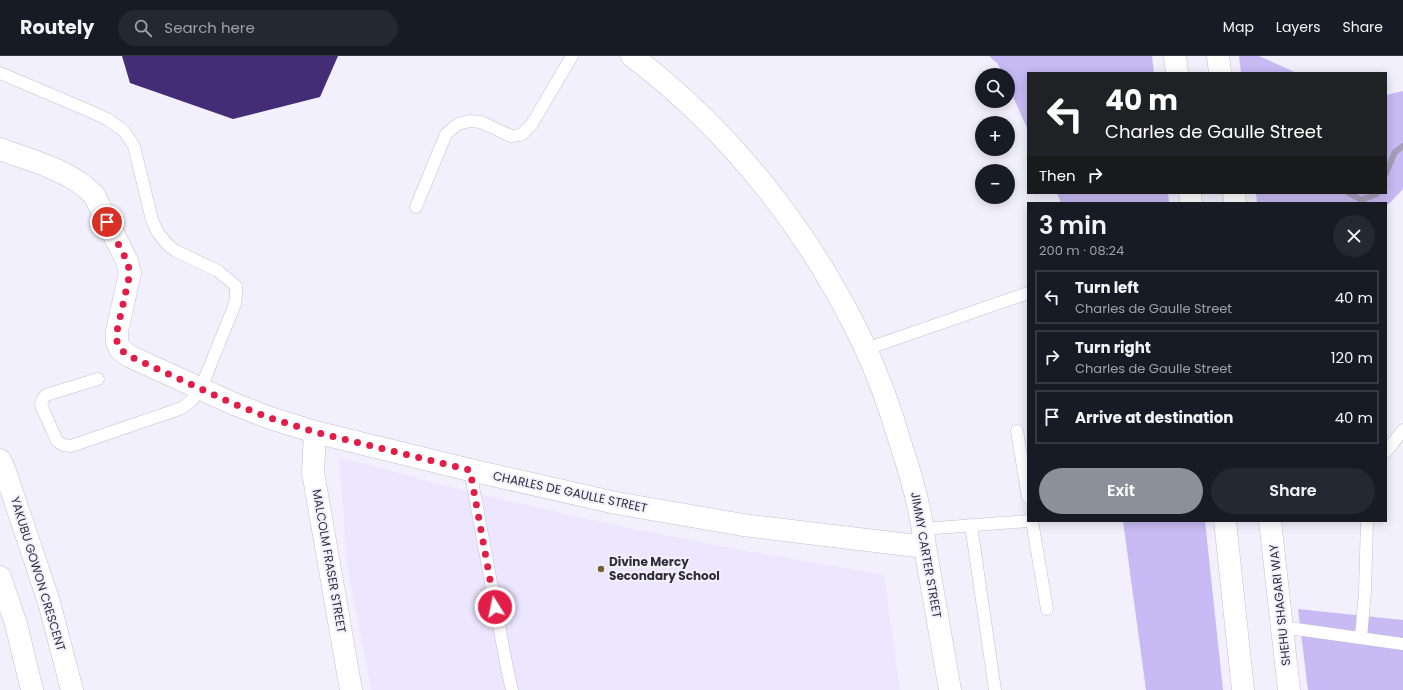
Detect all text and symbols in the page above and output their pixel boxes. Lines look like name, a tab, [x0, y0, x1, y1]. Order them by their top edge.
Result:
search box	[118, 10, 398, 46]
text: Routely	[20, 14, 94, 41]
icon: search	[132, 17, 154, 39]
text: Search here	[164, 17, 255, 38]
text: Map	[1223, 17, 1254, 37]
text: Layers	[1276, 17, 1320, 37]
text: Share	[1342, 17, 1383, 37]
map controls	[975, 68, 1015, 204]
button: search	[975, 68, 1015, 108]
text: 40 m	[1105, 81, 1178, 120]
icon: left	[1039, 88, 1091, 140]
button: +	[975, 116, 1015, 156]
text: Charles de Gaulle Street	[1105, 119, 1322, 144]
button: −	[975, 164, 1015, 204]
icon: right	[1084, 164, 1106, 186]
text: Then	[1039, 165, 1076, 186]
pin	[90, 205, 124, 239]
text: 3 min	[1039, 209, 1107, 242]
icon: arrive	[96, 211, 118, 233]
button: close	[1333, 215, 1375, 257]
text: 200 m · 08:24	[1039, 241, 1124, 260]
text: Turn left	[1075, 277, 1139, 298]
icon: left	[1041, 286, 1063, 308]
text: 40 m	[1335, 287, 1373, 308]
text: Charles de Gaulle Street	[1075, 299, 1232, 318]
text: Turn right	[1075, 337, 1151, 358]
icon: right	[1041, 346, 1063, 368]
text: 120 m	[1331, 347, 1373, 368]
text: Charles de Gaulle Street	[1075, 359, 1232, 378]
icon: arrive	[1041, 406, 1063, 428]
text: Arrive at destination	[1075, 407, 1233, 428]
text: 40 m	[1335, 407, 1373, 428]
street label: CHARLES DE GAULLE STREET	[491, 467, 649, 516]
button: Exit	[1039, 468, 1203, 514]
button: Share	[1211, 468, 1375, 514]
street label: MALCOLM FRASER STREET	[308, 488, 351, 635]
street label: JIMMY CARTER STREET	[907, 491, 946, 620]
street label: YAKUBU GOWON CRESCENT	[7, 495, 70, 654]
street label: SHEHU SHAGARI WAY	[1265, 543, 1294, 667]
place label: Divine Mercy Secondary School	[609, 553, 720, 584]
marker: Divine Mercy Secondary School	[596, 564, 606, 574]
position arrow	[474, 586, 516, 628]

